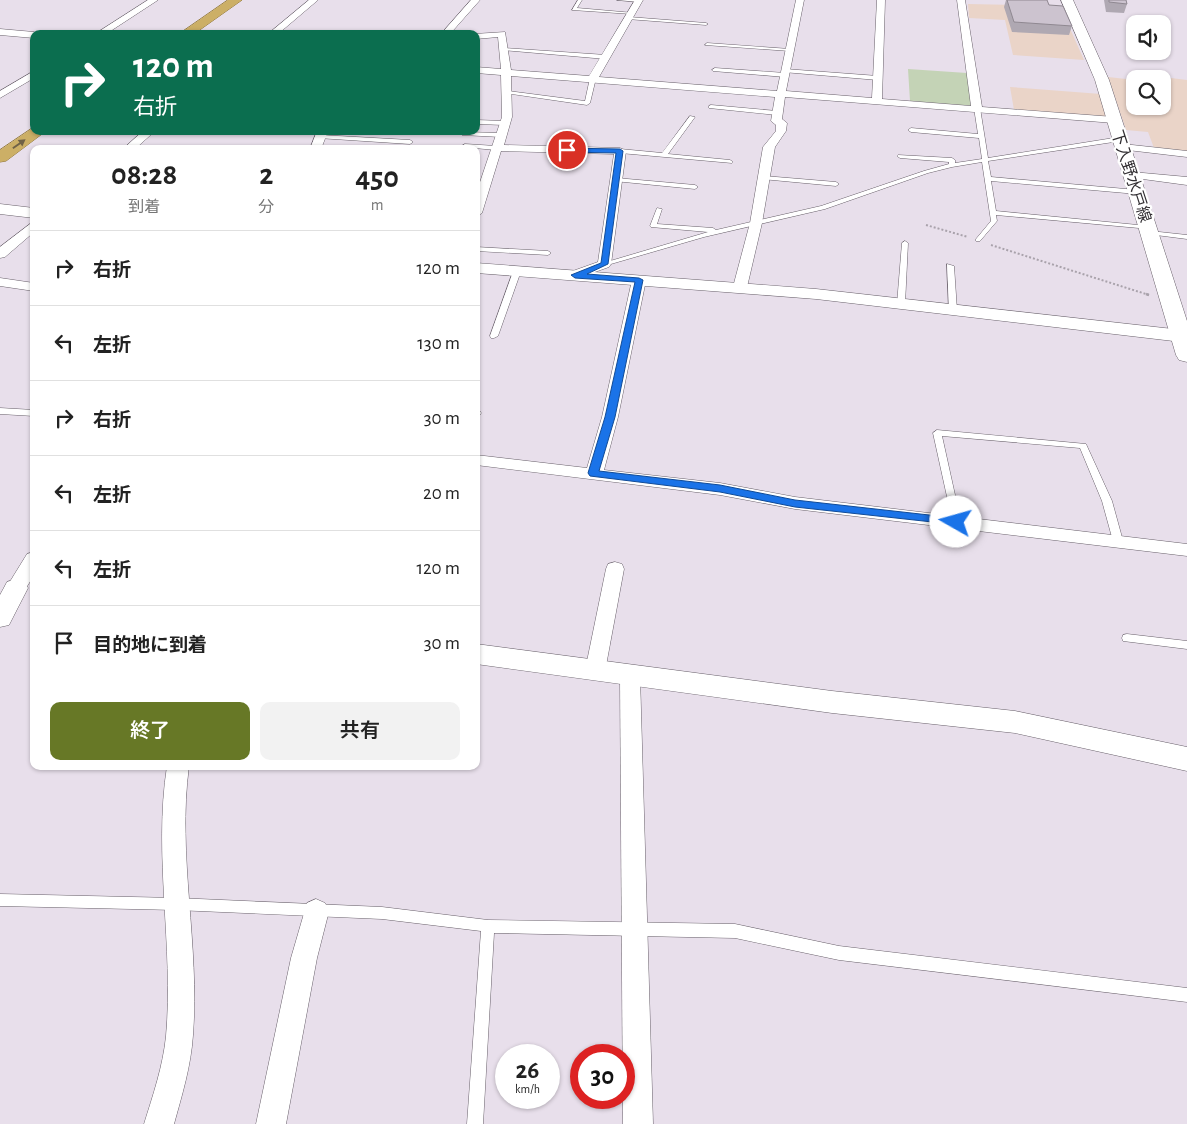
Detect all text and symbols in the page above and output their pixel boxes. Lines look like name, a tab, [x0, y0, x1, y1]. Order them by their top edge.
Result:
map controls	[1126, 15, 1171, 115]
button: sound	[1126, 15, 1171, 60]
text: 120 m	[133, 49, 214, 84]
icon: right	[50, 50, 115, 115]
button: search	[1126, 70, 1171, 115]
text: 右折	[133, 96, 177, 118]
street label: 下入野水戸線	[1109, 128, 1154, 224]
pin	[546, 129, 588, 171]
icon: arrive	[553, 136, 581, 164]
one-way arrow	[12, 139, 26, 149]
text: 08:28	[111, 160, 177, 190]
text: 2	[259, 160, 273, 190]
text: 450	[355, 163, 399, 193]
text: m	[371, 197, 384, 213]
text: 到着	[128, 199, 160, 215]
text: 分	[258, 199, 274, 215]
icon: right	[50, 254, 78, 282]
text: 120 m	[416, 259, 460, 278]
text: 右折	[93, 261, 131, 280]
icon: left	[50, 329, 78, 357]
text: 130 m	[417, 334, 460, 353]
text: 左折	[93, 336, 131, 355]
icon: right	[50, 404, 78, 432]
text: 30 m	[424, 409, 460, 428]
text: 右折	[93, 411, 131, 430]
icon: left	[50, 479, 78, 507]
text: 20 m	[423, 484, 460, 503]
text: 左折	[93, 486, 131, 505]
position arrow	[929, 495, 981, 547]
icon: left	[50, 554, 78, 582]
text: 120 m	[416, 559, 460, 578]
text: 左折	[93, 561, 131, 580]
icon: arrive	[50, 629, 78, 657]
text: 30 m	[424, 634, 460, 653]
text: 目的地に到着	[93, 636, 207, 655]
button: 終了	[50, 702, 250, 760]
button: 共有	[260, 702, 460, 760]
speed limit sign: 30	[570, 1044, 635, 1109]
text: 26	[516, 1058, 539, 1083]
text: km/h	[515, 1083, 540, 1095]

